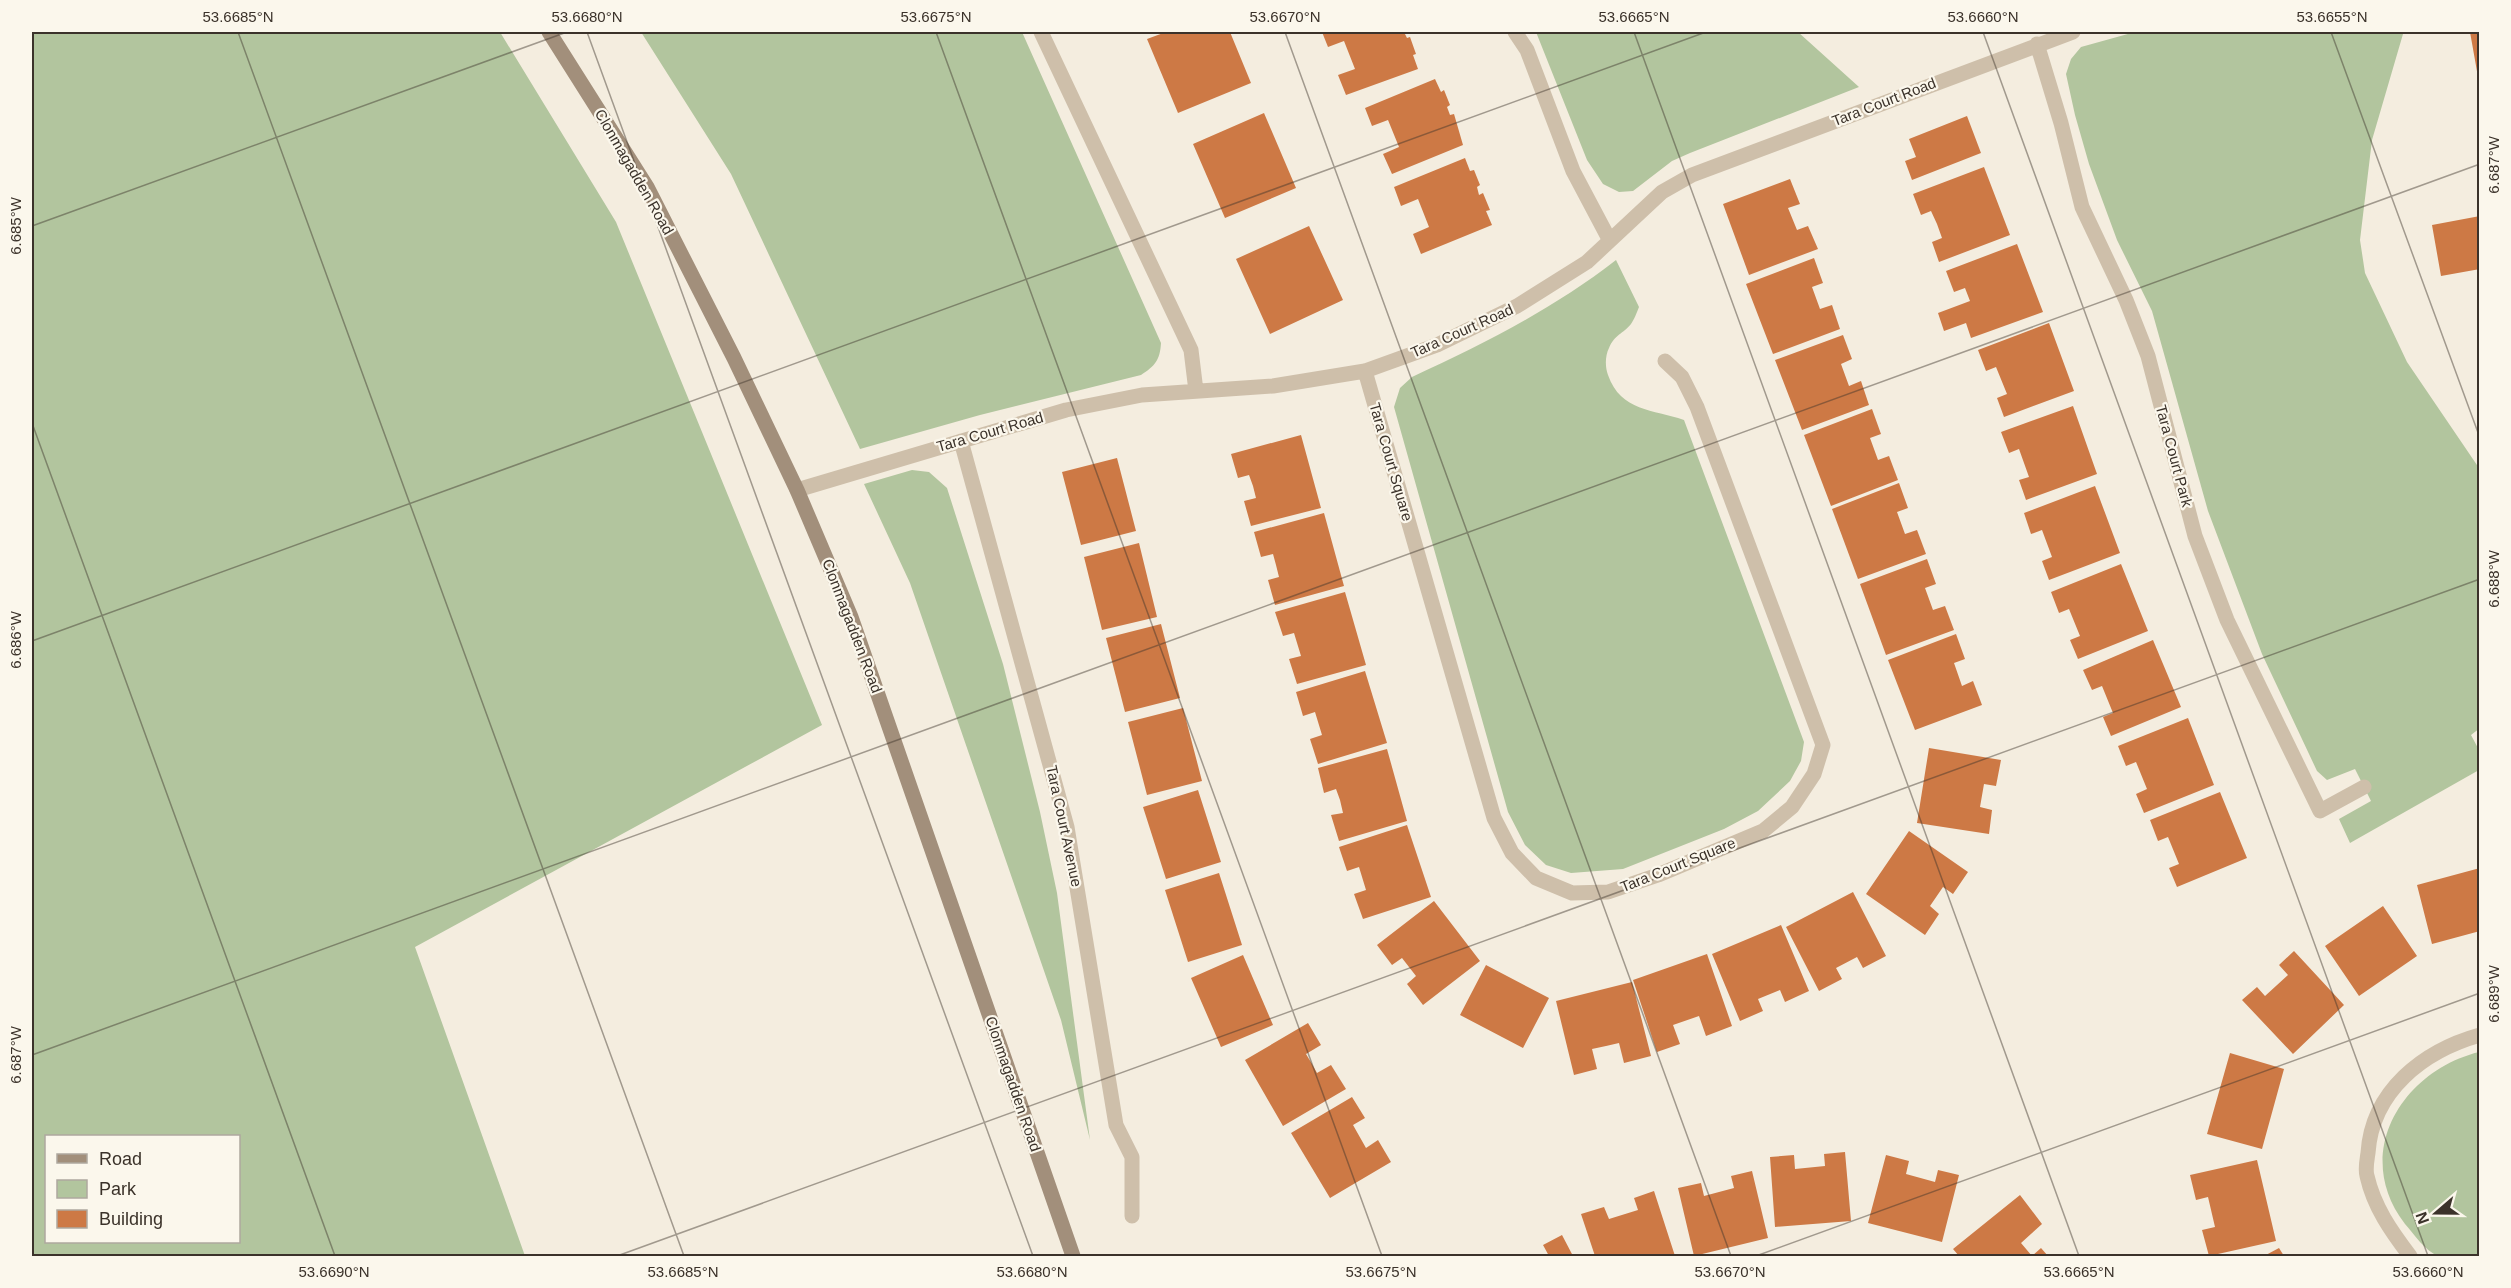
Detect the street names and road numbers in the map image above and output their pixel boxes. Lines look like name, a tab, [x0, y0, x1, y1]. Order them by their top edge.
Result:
street label: Tara Court Road	[1829, 74, 1938, 129]
street label: Clonmagadden Road	[592, 106, 677, 237]
street label: Tara Court Road	[1408, 300, 1516, 361]
street label: Tara Court Square	[1366, 401, 1417, 523]
street label: Tara Court Park	[2153, 403, 2196, 509]
street label: Tara Court Road	[935, 408, 1045, 455]
street label: Clonmagadden Road	[819, 557, 886, 695]
street label: Tara Court Avenue	[1043, 763, 1086, 888]
street label: Tara Court Square	[1618, 834, 1738, 895]
street label: Clonmagadden Road	[982, 1014, 1045, 1154]

